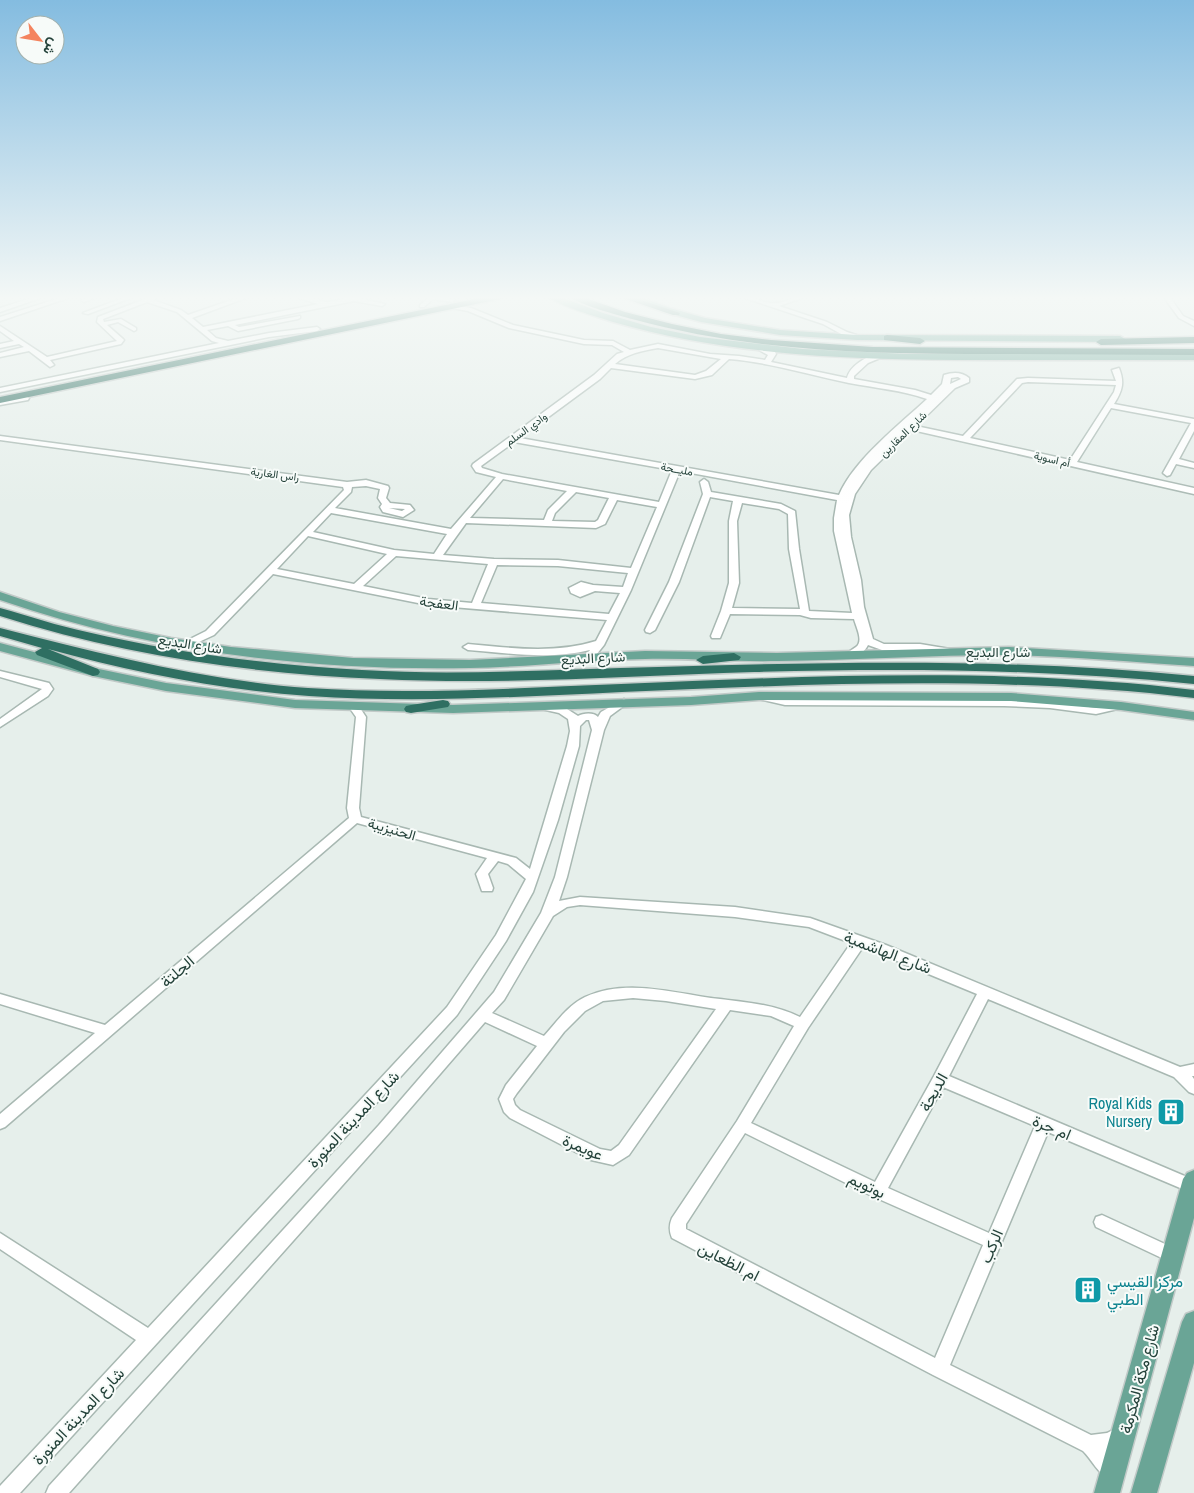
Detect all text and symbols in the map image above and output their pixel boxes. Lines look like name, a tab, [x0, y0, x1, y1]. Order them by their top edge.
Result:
north arrow	[15, 15, 65, 65]
text: ش	[39, 35, 63, 59]
street label: شارع المقارين	[876, 408, 931, 461]
street label: وادي السلم	[502, 409, 552, 451]
street label: أم اسوية	[1032, 448, 1072, 471]
street label: مليــحة	[660, 459, 694, 479]
street label: راس الغارية	[250, 464, 300, 484]
street label: العفجة	[419, 592, 459, 614]
street label: شارع البديع	[156, 630, 223, 660]
street label: شارع البديع	[966, 643, 1030, 663]
street label: شارع البديع	[560, 647, 626, 671]
street label: الحنيزيبة	[366, 814, 418, 844]
street label: شارع الهاشمية	[841, 925, 935, 980]
street label: الجلتة	[155, 950, 199, 992]
street label: شارع المدينة المنورة	[302, 1065, 405, 1173]
street label: الديحة	[913, 1069, 953, 1115]
place label: Royal Kids Nursery	[1089, 1092, 1152, 1132]
building icon: Royal Kids Nursery	[1156, 1097, 1186, 1127]
street label: ام جرة	[1029, 1109, 1075, 1145]
street label: عويمرة	[559, 1129, 607, 1165]
street label: بوتويم	[845, 1167, 889, 1203]
street label: الركب	[974, 1226, 1008, 1266]
street label: ام الظعاين	[694, 1236, 764, 1286]
place label: مركز القيسي الطبي	[1107, 1270, 1183, 1313]
building icon: مركز القيسي الطبي	[1073, 1275, 1103, 1305]
street label: شارع مكة المكرمة	[1114, 1322, 1165, 1436]
street label: شارع المدينة المنورة	[27, 1362, 130, 1470]

